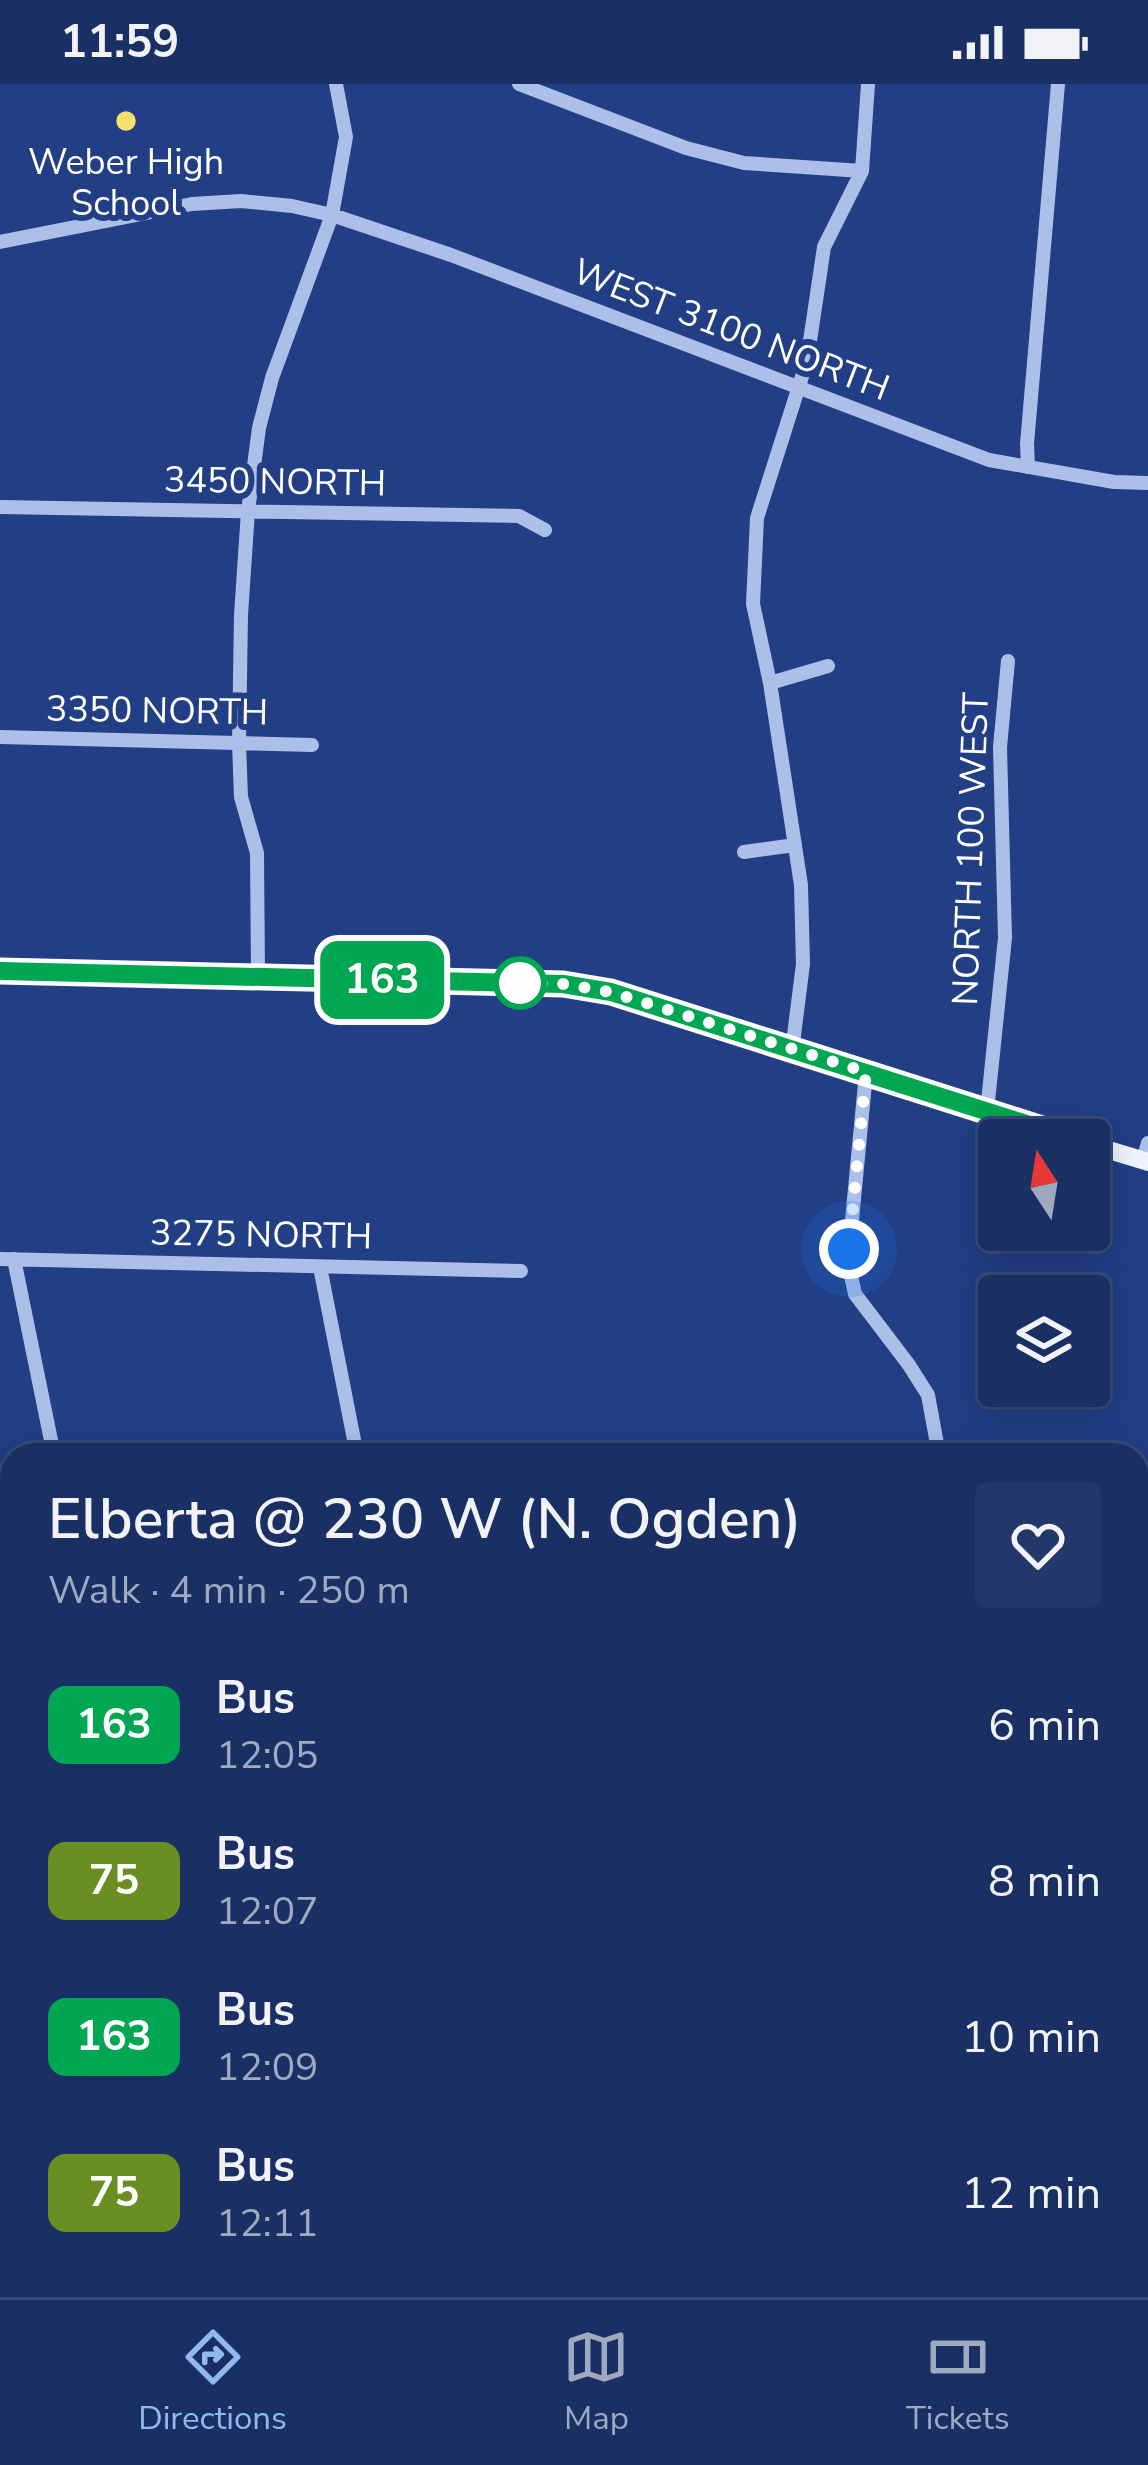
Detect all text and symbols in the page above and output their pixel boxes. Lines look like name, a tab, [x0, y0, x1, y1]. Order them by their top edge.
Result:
text: 11:59	[60, 12, 179, 73]
marker: Weber High School	[113, 108, 139, 134]
place label: Weber High School	[28, 138, 224, 228]
street label: WEST 3100 NORTH	[566, 247, 896, 413]
street label: 3450 NORTH	[163, 456, 387, 508]
street label: 3350 NORTH	[45, 685, 269, 737]
street label: NORTH 100 WEST	[941, 691, 1001, 1007]
line badge: 163	[313, 941, 451, 1019]
text: 163	[344, 951, 420, 1008]
unlabelled marker	[495, 958, 545, 1008]
north arrow	[978, 1119, 1110, 1251]
map controls	[978, 1119, 1110, 1407]
street label: 3275 NORTH	[149, 1209, 373, 1261]
your location	[819, 1219, 879, 1279]
button: layers	[978, 1275, 1110, 1407]
text: Elberta @ 230 W (N. Ogden)	[48, 1480, 802, 1558]
button: heart	[975, 1482, 1101, 1608]
text: Walk · 4 min · 250 m	[48, 1564, 410, 1617]
text: Bus	[216, 1668, 295, 1729]
text: 6 min	[988, 1695, 1101, 1756]
text: 163	[76, 1696, 152, 1753]
text: 12:05	[216, 1729, 319, 1782]
text: Bus	[216, 1824, 295, 1885]
text: 8 min	[988, 1851, 1101, 1912]
text: 75	[89, 1852, 139, 1909]
text: 12:07	[216, 1885, 319, 1938]
text: Bus	[216, 1980, 295, 2041]
text: 10 min	[961, 2007, 1101, 2068]
text: 163	[76, 2008, 152, 2065]
text: 12:09	[216, 2041, 319, 2094]
text: Bus	[216, 2136, 295, 2197]
text: 12 min	[961, 2163, 1101, 2224]
text: 75	[89, 2164, 139, 2221]
text: 12:11	[216, 2197, 319, 2250]
tab: Directions	[138, 2324, 287, 2441]
tab: Map	[563, 2324, 629, 2441]
tab: Tickets	[906, 2324, 1010, 2441]

